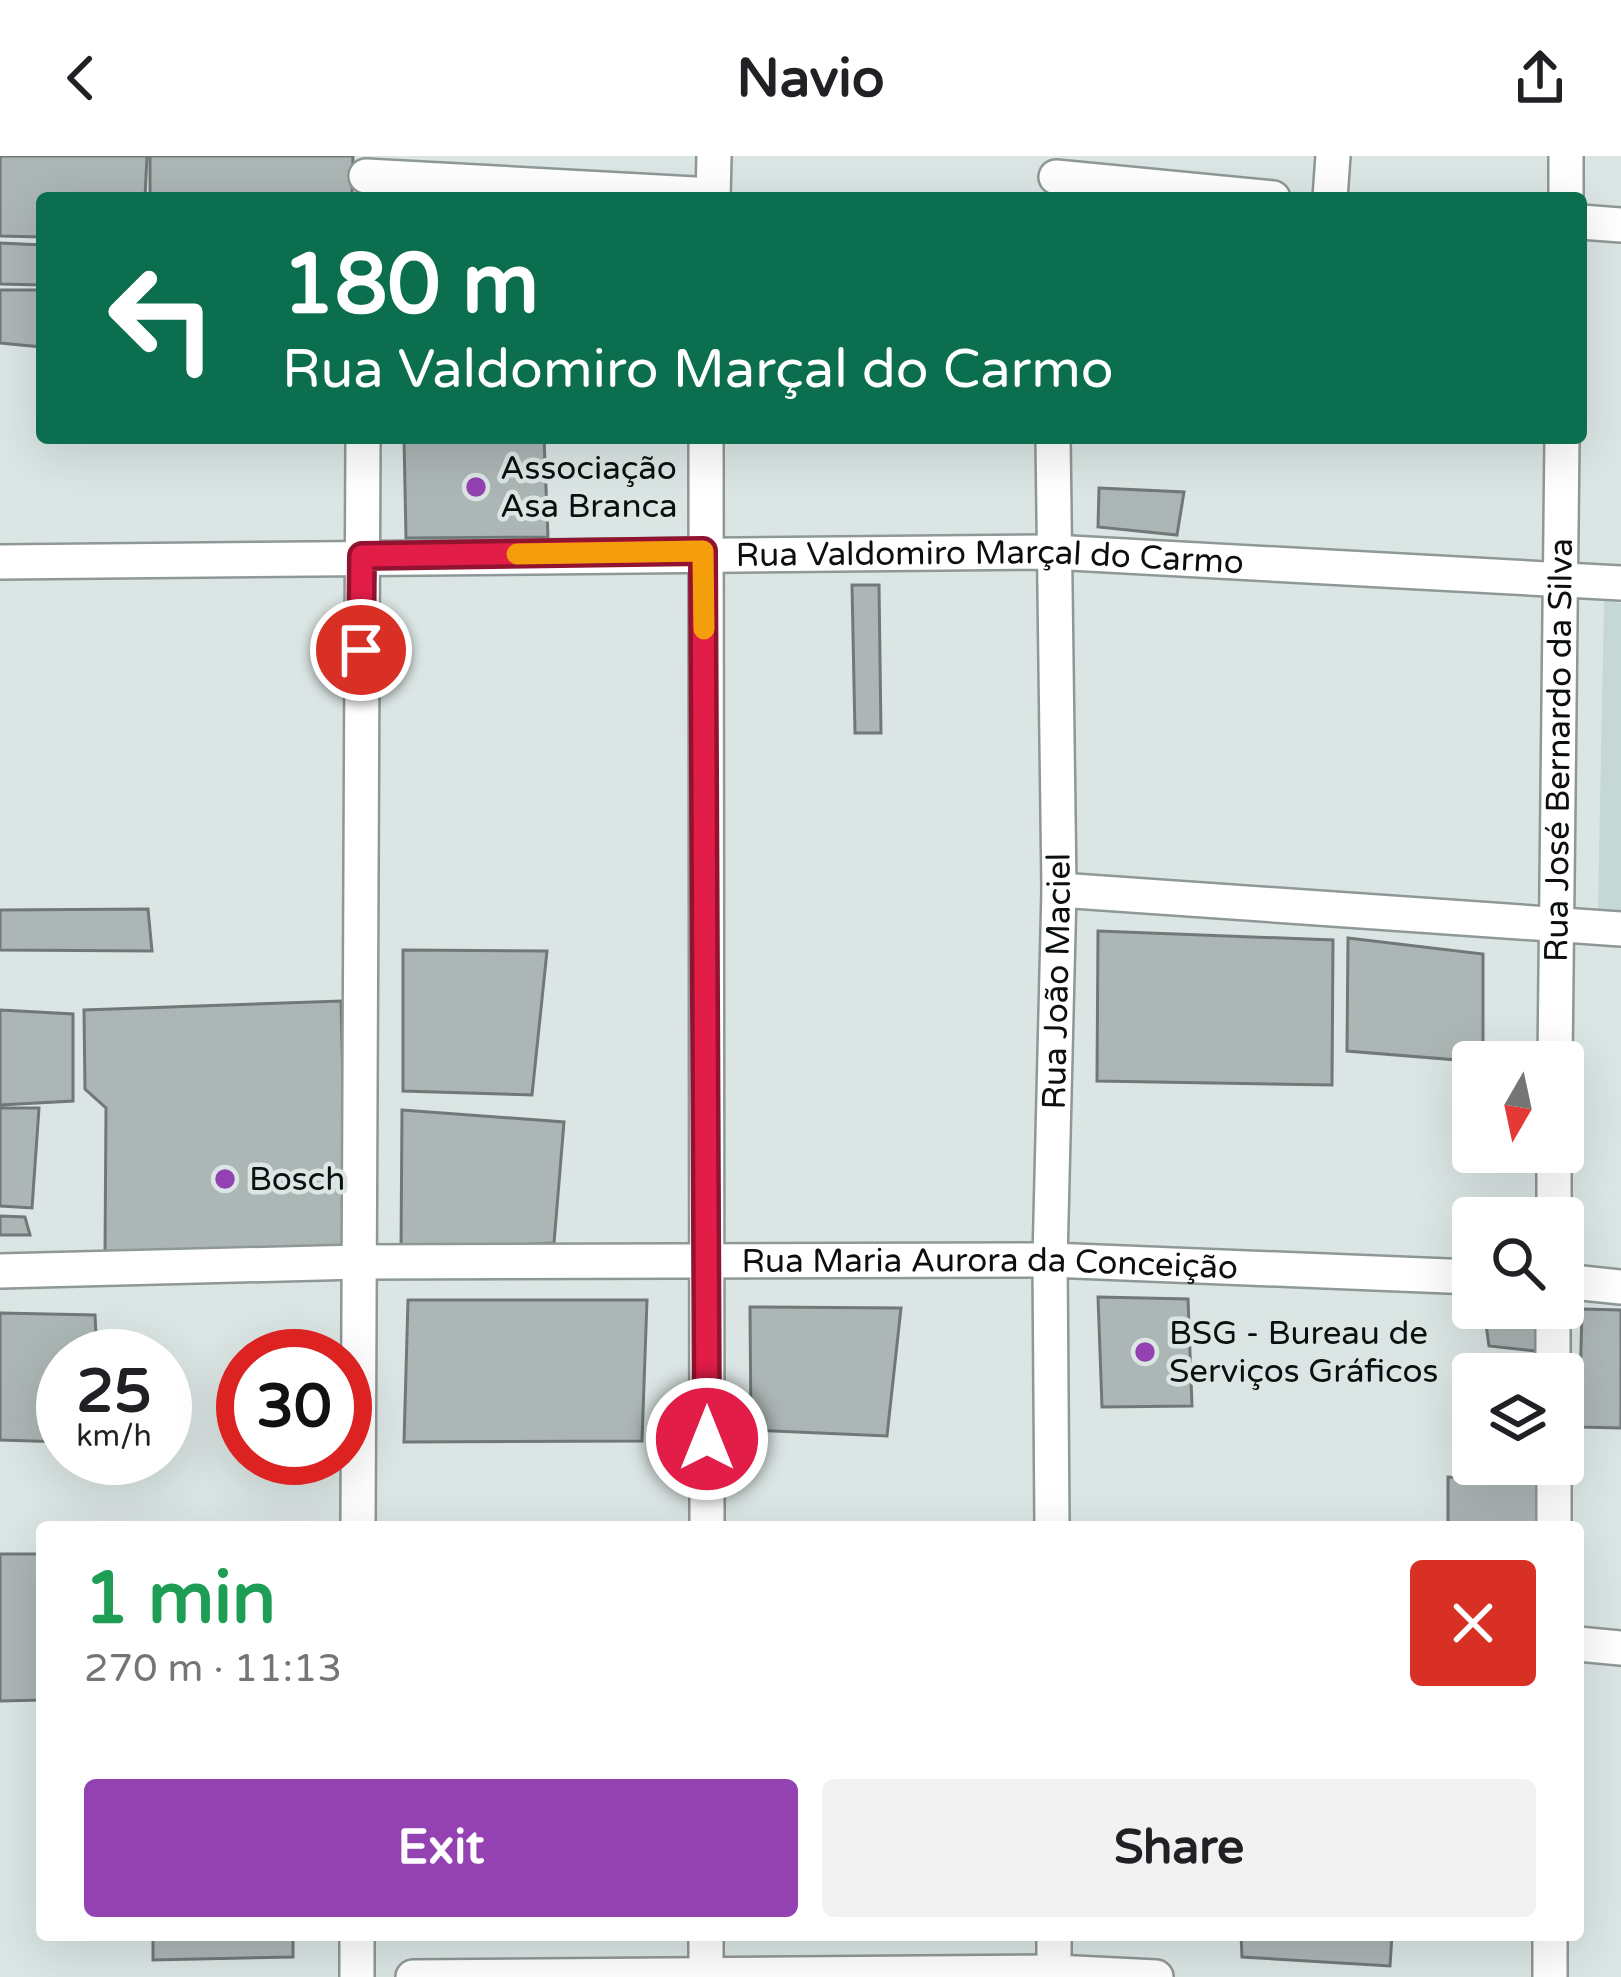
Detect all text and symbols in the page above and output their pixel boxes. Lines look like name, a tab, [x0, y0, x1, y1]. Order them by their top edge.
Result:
icon: back	[48, 45, 114, 111]
icon: share	[1507, 45, 1573, 111]
text: Navio	[736, 46, 885, 111]
text: 180 m	[282, 235, 539, 336]
icon: left	[84, 240, 240, 396]
text: Rua Valdomiro Marçal do Carmo	[282, 337, 1114, 402]
place label: Associação Asa Branca	[500, 449, 678, 526]
marker: Associação Asa Branca	[463, 474, 489, 500]
street label: Rua Valdomiro Marçal do Carmo	[736, 532, 1245, 582]
street label: Rua José Bernardo da Silva	[1537, 538, 1580, 962]
pin	[310, 599, 412, 701]
icon: arrive	[328, 617, 394, 683]
street label: Rua João Maciel	[1034, 853, 1079, 1110]
north arrow	[1452, 1041, 1584, 1173]
map controls	[1452, 1041, 1584, 1485]
place label: Bosch	[249, 1160, 345, 1199]
marker: Bosch	[212, 1166, 238, 1192]
button: search	[1452, 1197, 1584, 1329]
street label: Rua Maria Aurora da Conceição	[742, 1240, 1239, 1287]
place label: BSG - Bureau de Serviços Gráficos	[1169, 1314, 1438, 1391]
speed limit sign: 30	[216, 1329, 372, 1485]
marker: BSG - Bureau de Serviços Gráficos	[1132, 1339, 1158, 1365]
button: layers	[1452, 1353, 1584, 1485]
text: 25	[76, 1356, 152, 1428]
position arrow	[644, 1376, 770, 1502]
text: km/h	[76, 1418, 152, 1455]
text: 1 min	[84, 1556, 276, 1643]
button: close	[1410, 1560, 1536, 1686]
text: 270 m · 11:13	[84, 1645, 342, 1692]
button: Exit	[84, 1779, 798, 1917]
button: Share	[822, 1779, 1536, 1917]

